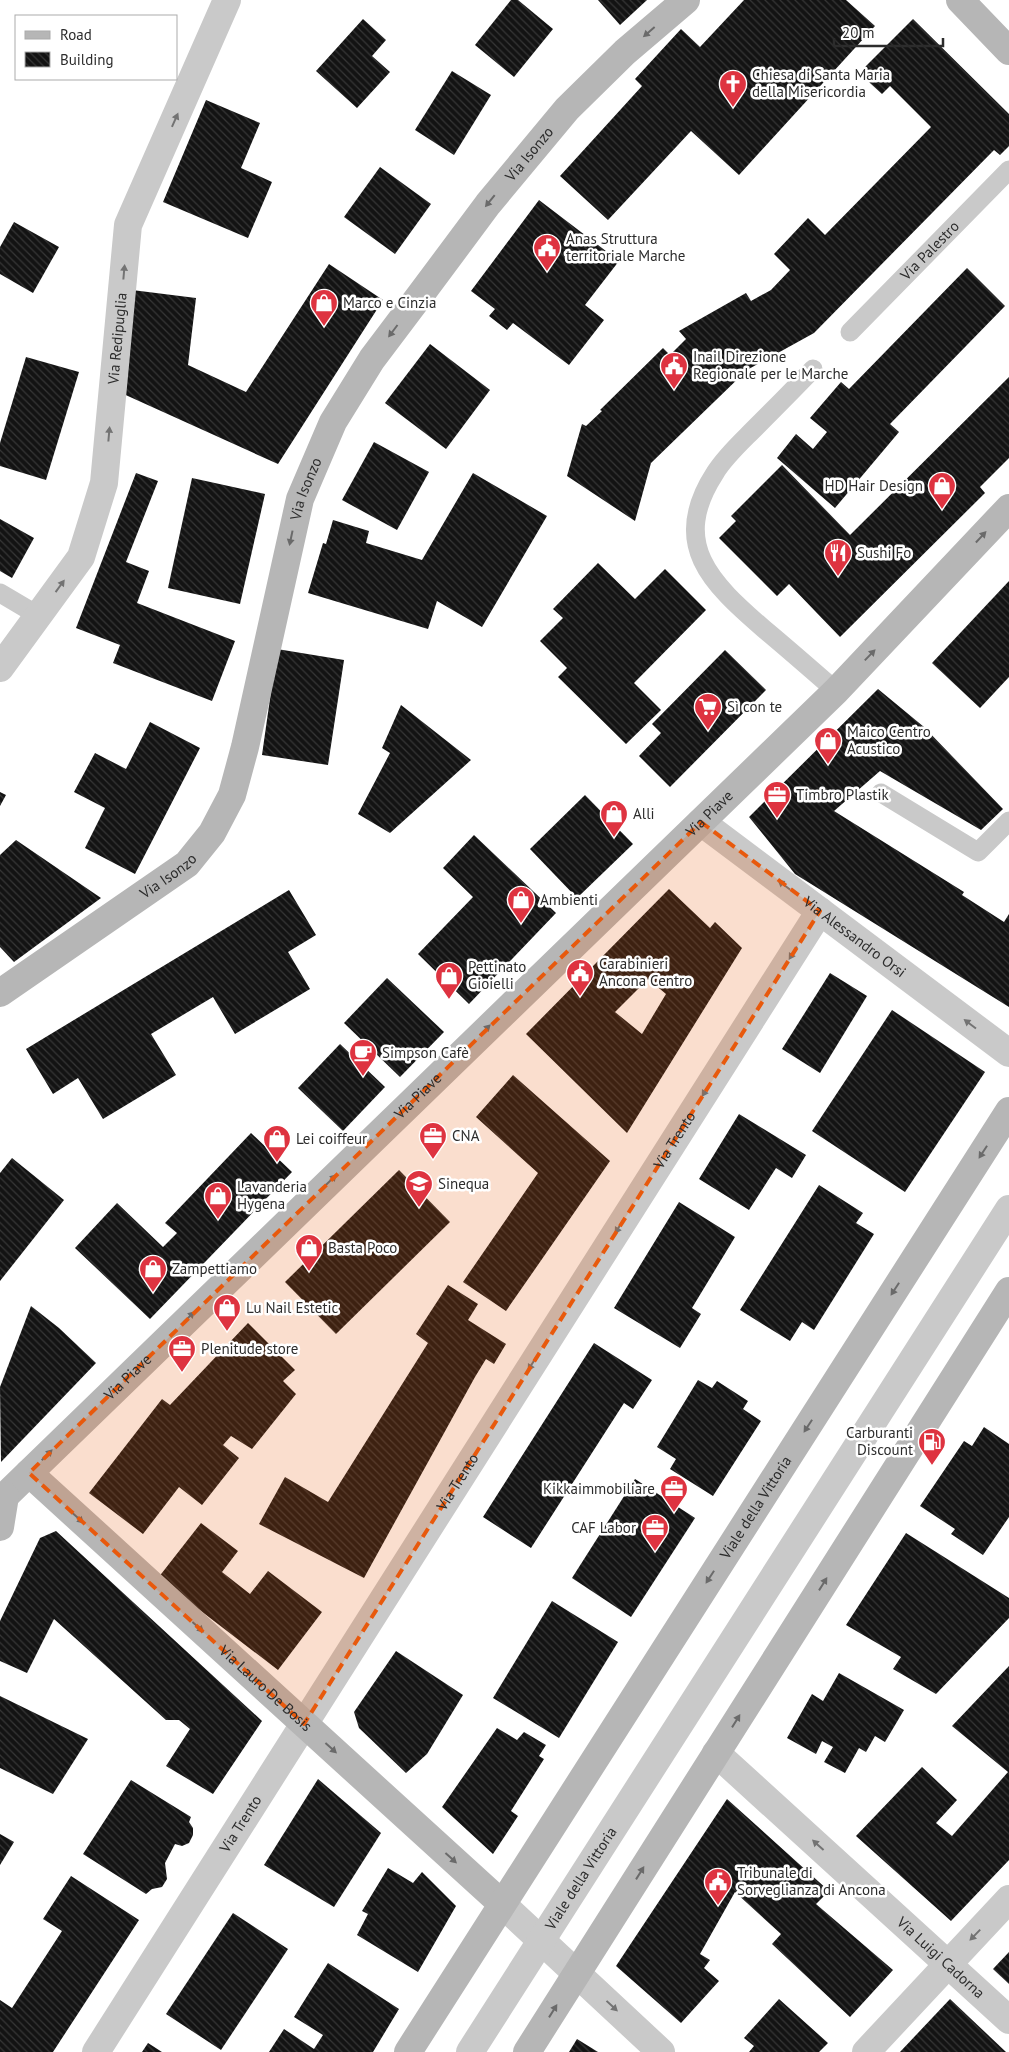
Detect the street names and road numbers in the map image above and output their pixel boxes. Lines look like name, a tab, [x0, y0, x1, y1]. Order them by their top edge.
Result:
street label: Via Isonzo	[500, 123, 557, 186]
street label: Via Palestro	[895, 217, 963, 285]
street label: Via Redipuglia	[103, 292, 131, 386]
street label: Via Isonzo	[285, 455, 326, 523]
street label: Via Piave	[681, 786, 737, 841]
street label: Via Isonzo	[135, 849, 201, 903]
street label: Via Alessandro Orsi	[799, 892, 910, 981]
street label: Via Piave	[389, 1068, 445, 1124]
street label: Via Trento	[648, 1108, 699, 1173]
street label: Via Piave	[99, 1350, 155, 1405]
street label: Via Trento	[431, 1450, 482, 1515]
street label: Viale della Vittoria	[715, 1452, 795, 1563]
street label: Via Lauro De Bosis	[215, 1640, 316, 1735]
street label: Via Trento	[214, 1792, 265, 1857]
street label: Viale della Vittoria	[540, 1823, 621, 1934]
street label: Via Luigi Cadorna	[892, 1912, 989, 2002]

